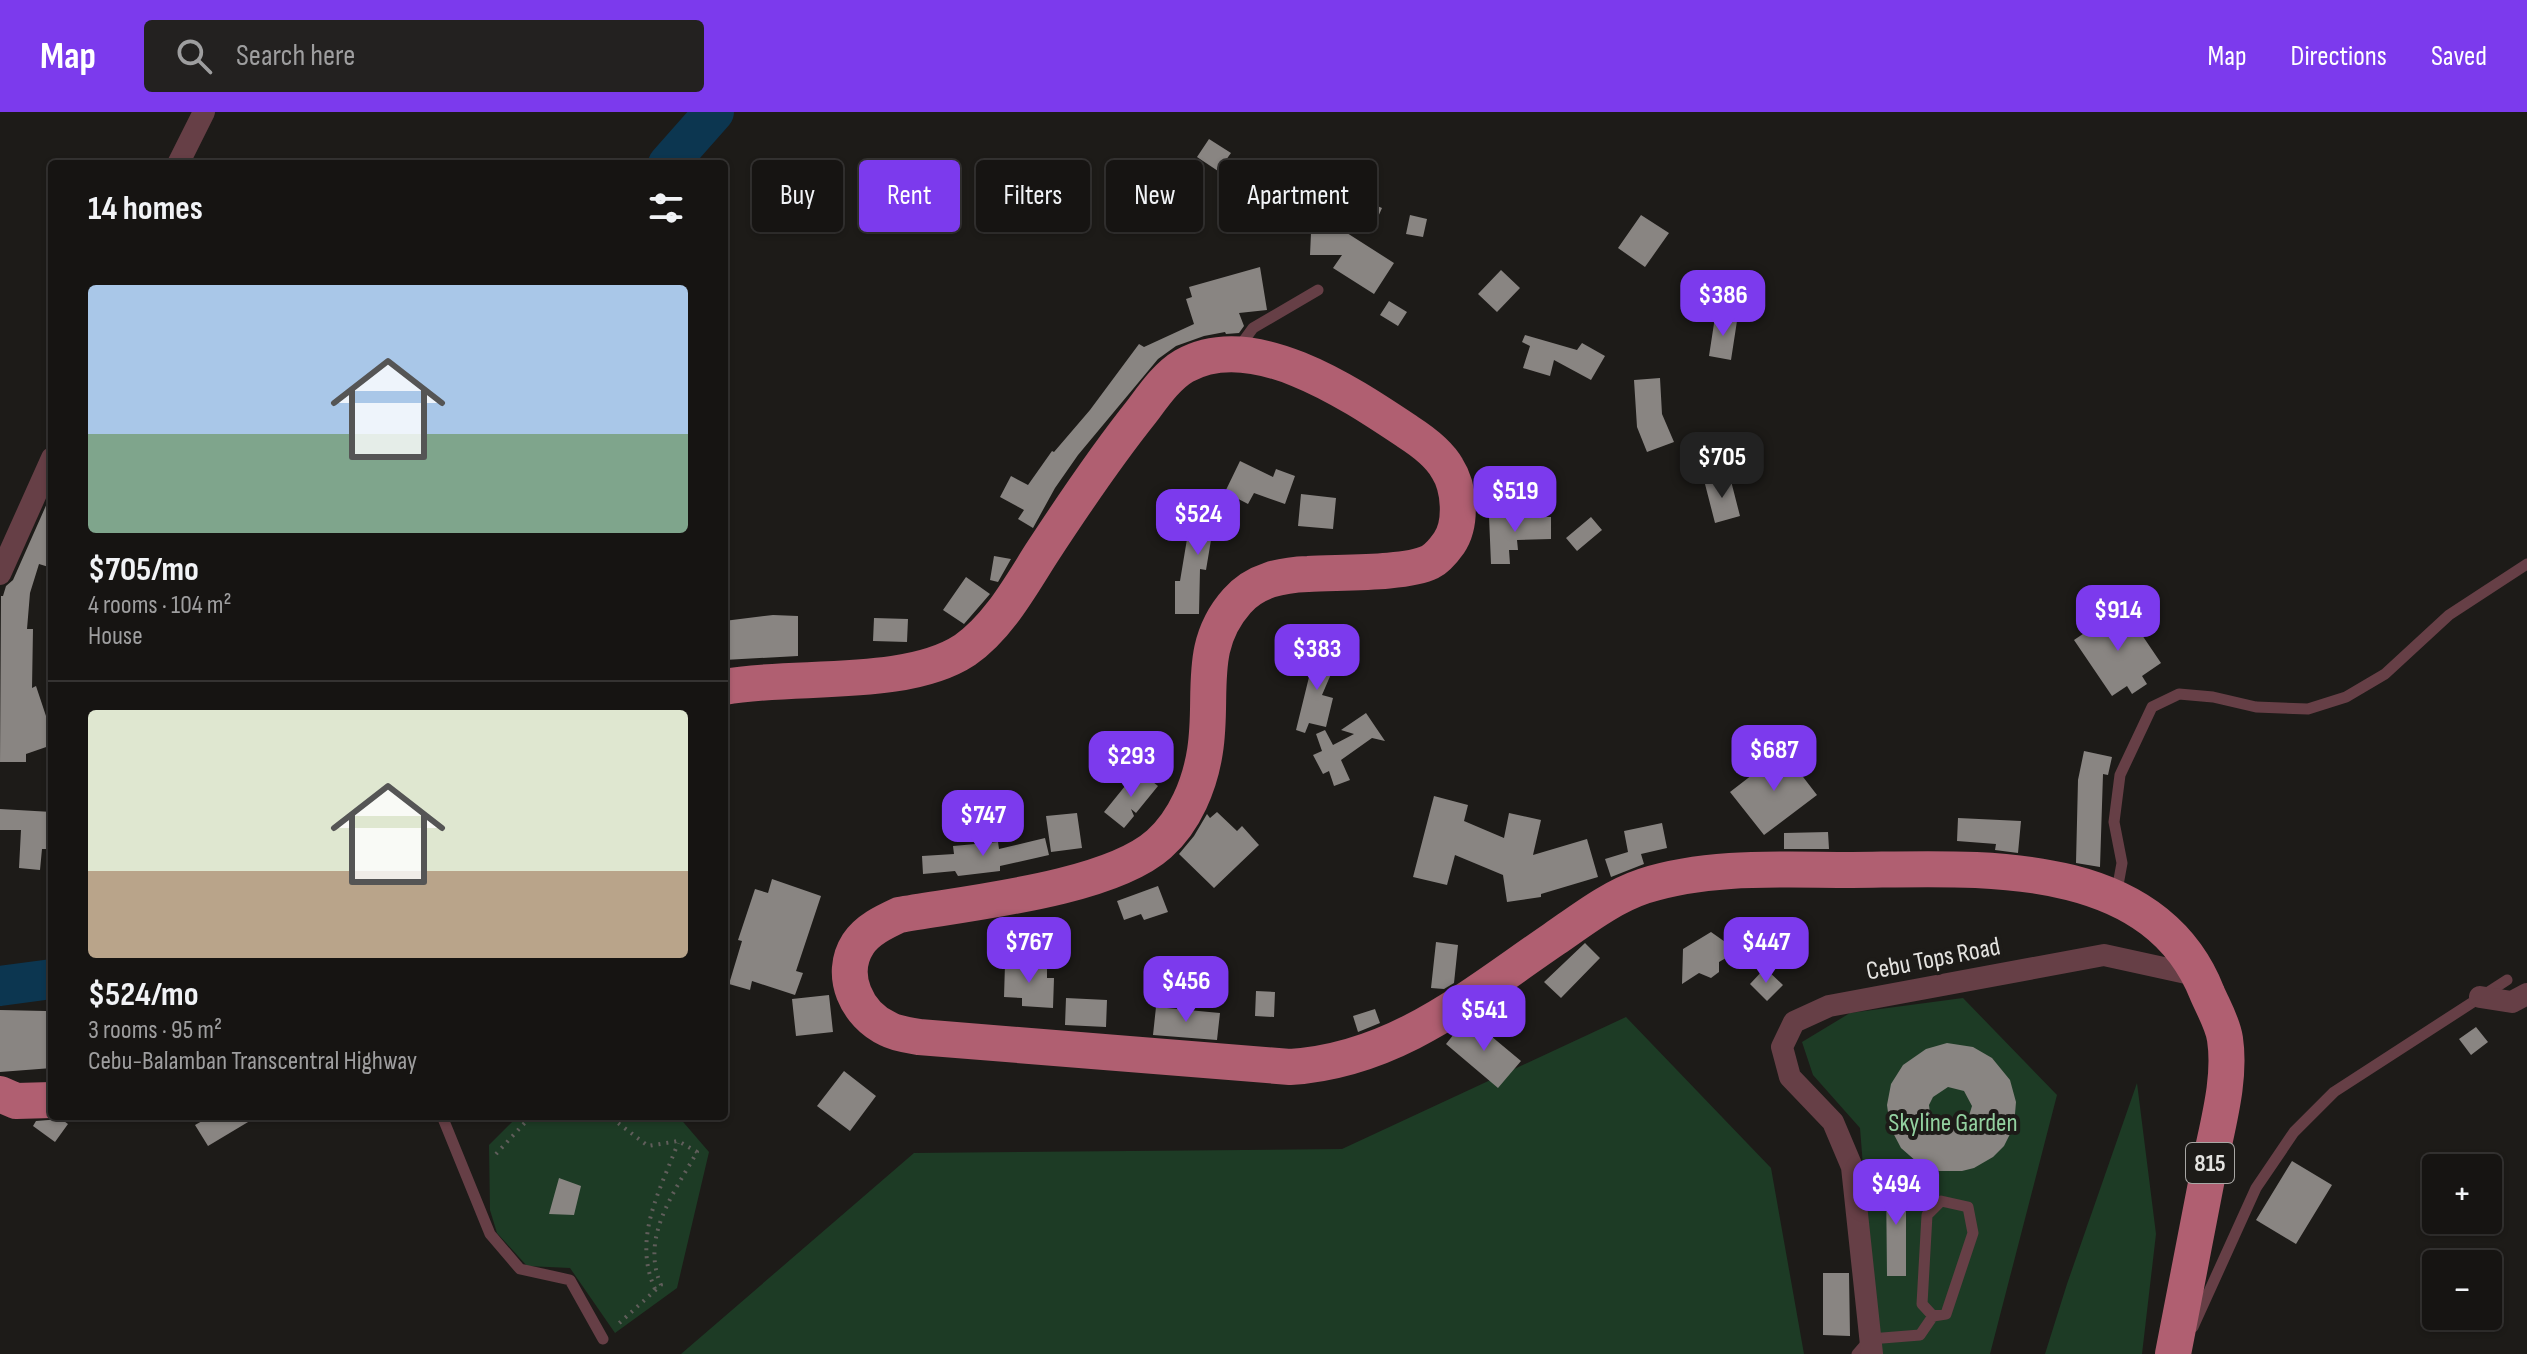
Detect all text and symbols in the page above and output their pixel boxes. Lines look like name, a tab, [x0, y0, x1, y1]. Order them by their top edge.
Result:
search box	[144, 20, 704, 92]
text: Map	[40, 34, 96, 79]
icon: search	[172, 34, 216, 78]
text: Search here	[236, 38, 355, 74]
text: Map	[2208, 40, 2247, 73]
text: Directions	[2291, 40, 2387, 73]
text: Saved	[2431, 40, 2487, 73]
chip: Buy	[752, 160, 843, 232]
chip: Rent	[859, 160, 960, 232]
chip: Filters	[976, 160, 1090, 232]
chip: New	[1106, 160, 1203, 232]
chip: Apartment	[1219, 160, 1377, 232]
icon: filters	[644, 186, 688, 230]
text: 14 homes	[88, 188, 203, 229]
pin: $386	[1676, 270, 1770, 338]
text: $386	[1698, 280, 1748, 311]
icon: home	[316, 337, 460, 481]
pin: $705	[1675, 432, 1769, 500]
text: $705	[1698, 442, 1746, 473]
pin: $519	[1468, 466, 1562, 534]
text: $519	[1491, 476, 1539, 507]
pin: $524	[1151, 489, 1245, 557]
text: $524	[1174, 499, 1222, 530]
text: $705/mo	[88, 549, 199, 590]
pin: $914	[2071, 585, 2165, 653]
text: 4 rooms · 104 m²	[88, 590, 232, 621]
text: $914	[2094, 595, 2142, 626]
text: House	[88, 621, 143, 652]
pin: $383	[1270, 624, 1364, 692]
text: $383	[1293, 634, 1341, 665]
pin: $687	[1727, 725, 1821, 793]
pin: $293	[1084, 731, 1178, 799]
text: $687	[1749, 735, 1799, 766]
text: $293	[1107, 741, 1155, 772]
icon: home	[316, 762, 460, 906]
pin: $747	[936, 790, 1030, 858]
text: $747	[960, 800, 1006, 831]
pin: $767	[982, 917, 1076, 985]
pin: $447	[1719, 917, 1813, 985]
text: $767	[1005, 927, 1053, 958]
text: $447	[1742, 927, 1790, 958]
street label: Cebu Tops Road	[1864, 931, 2003, 988]
pin: $456	[1139, 956, 1233, 1024]
text: $456	[1161, 966, 1211, 997]
text: $524/mo	[88, 974, 198, 1015]
pin: $541	[1437, 985, 1531, 1053]
text: $541	[1460, 995, 1508, 1026]
text: 3 rooms · 95 m²	[88, 1015, 222, 1046]
text: Cebu-Balamban Transcentral Highway	[88, 1046, 417, 1077]
park label: Skyline Garden	[1888, 1108, 2018, 1139]
road number: 815	[2186, 1143, 2234, 1183]
map controls	[2422, 1154, 2502, 1330]
button: +	[2422, 1154, 2502, 1234]
pin: $494	[1849, 1159, 1943, 1227]
text: $494	[1871, 1169, 1921, 1200]
button: −	[2422, 1250, 2502, 1330]

